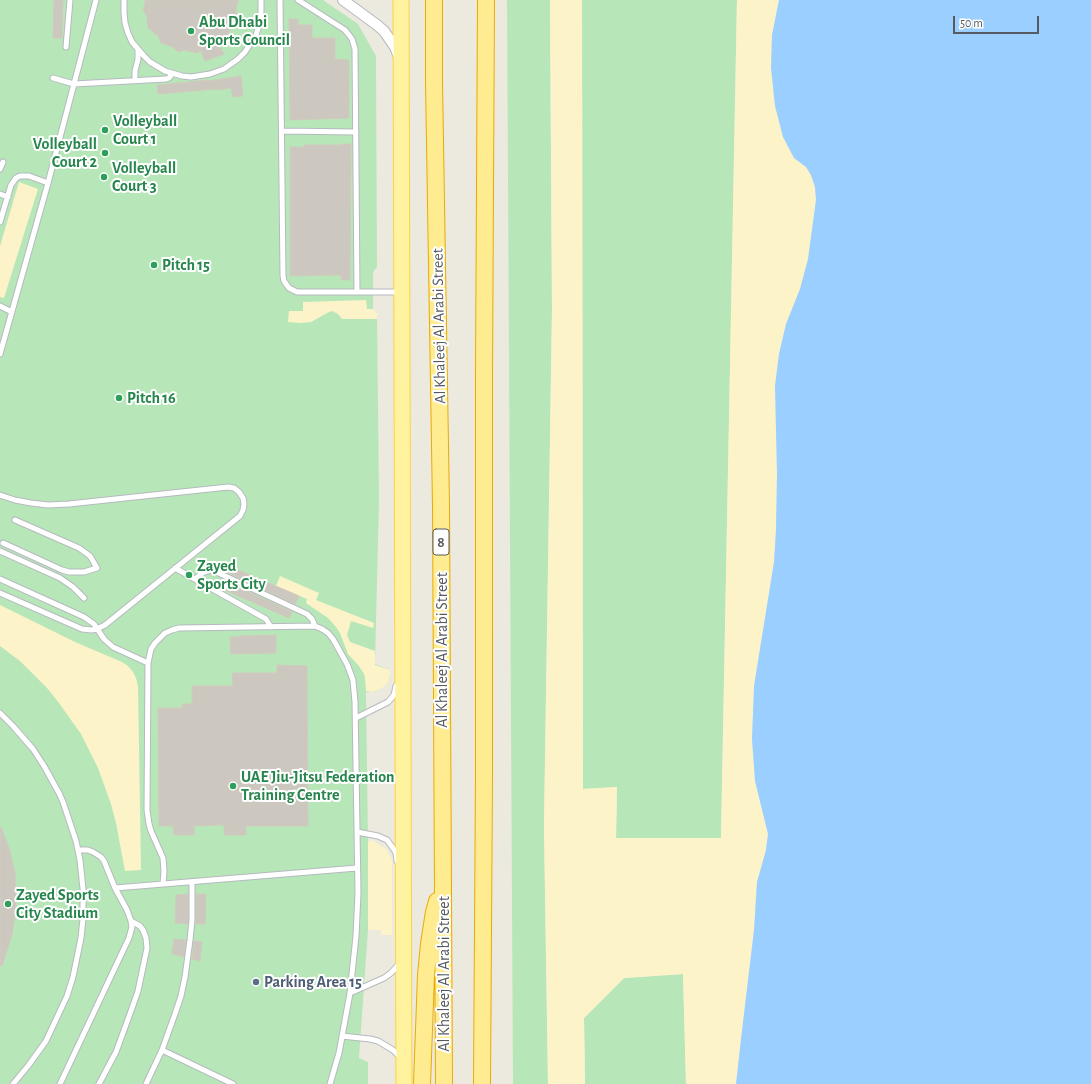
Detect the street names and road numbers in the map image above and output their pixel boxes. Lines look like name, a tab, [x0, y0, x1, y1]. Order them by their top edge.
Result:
street label: Al Khaleej Al Arabi Street	[428, 248, 450, 404]
road number: 8	[433, 529, 449, 555]
street label: Al Khaleej Al Arabi Street	[432, 572, 452, 728]
street label: Al Khaleej Al Arabi Street	[434, 896, 454, 1052]

